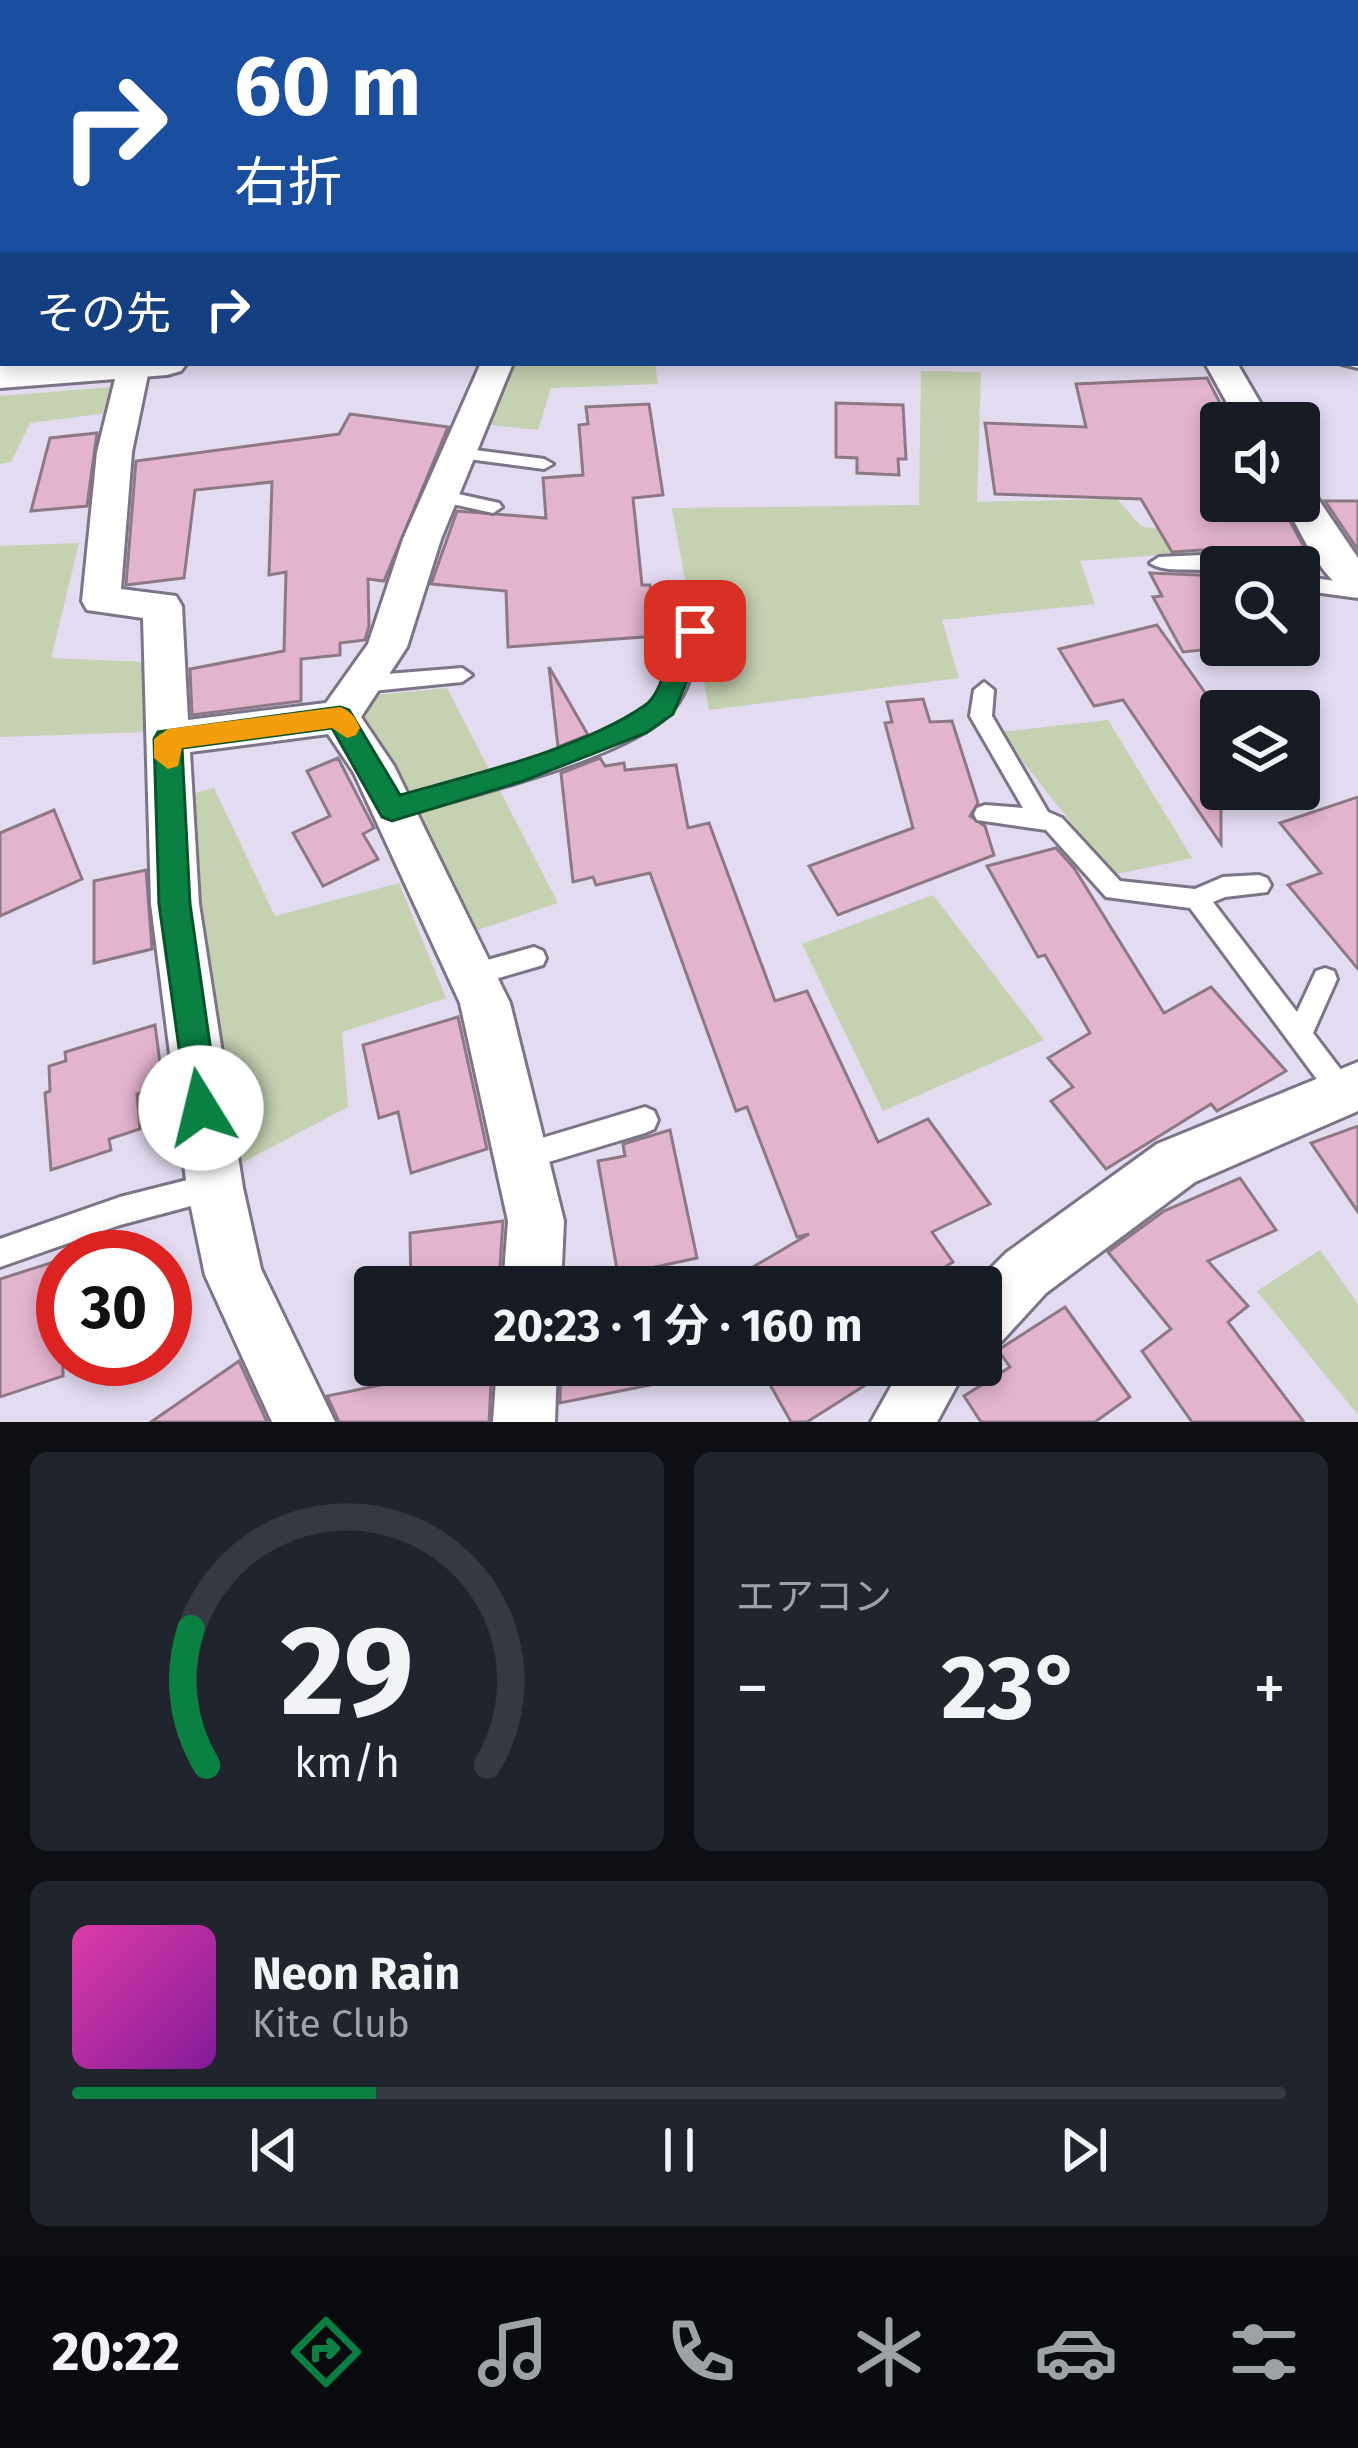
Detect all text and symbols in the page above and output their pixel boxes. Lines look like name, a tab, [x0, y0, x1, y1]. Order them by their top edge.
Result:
text: 60 m	[234, 36, 421, 137]
icon: right	[36, 48, 192, 204]
text: 右折	[234, 151, 342, 215]
icon: right	[195, 276, 261, 342]
text: その先	[36, 287, 171, 341]
map controls	[1200, 402, 1320, 810]
button: sound	[1200, 402, 1320, 522]
button: search	[1200, 546, 1320, 666]
pin	[644, 580, 746, 682]
icon: arrive	[662, 598, 728, 664]
button: layers	[1200, 690, 1320, 810]
position arrow	[138, 1045, 264, 1171]
speed limit sign: 30	[36, 1230, 192, 1386]
text: 20:23 · 1 分 · 160 m	[494, 1299, 862, 1353]
text: エアコン	[736, 1574, 892, 1620]
text: 29	[280, 1597, 414, 1747]
text: 23°	[941, 1634, 1081, 1742]
text: −	[736, 1649, 769, 1728]
text: +	[1253, 1649, 1286, 1728]
text: km/h	[294, 1736, 400, 1787]
text: Neon Rain	[252, 1947, 460, 2001]
text: Kite Club	[252, 2001, 410, 2047]
icon: previous	[241, 2117, 307, 2183]
icon: pause	[646, 2117, 712, 2183]
icon: next	[1051, 2117, 1117, 2183]
icon: directions	[284, 2310, 368, 2394]
icon: music	[471, 2310, 555, 2394]
icon: phone	[659, 2310, 743, 2394]
icon: climate	[847, 2310, 931, 2394]
icon: car	[1034, 2310, 1118, 2394]
icon: filters	[1222, 2310, 1306, 2394]
text: 20:22	[52, 2320, 180, 2384]

